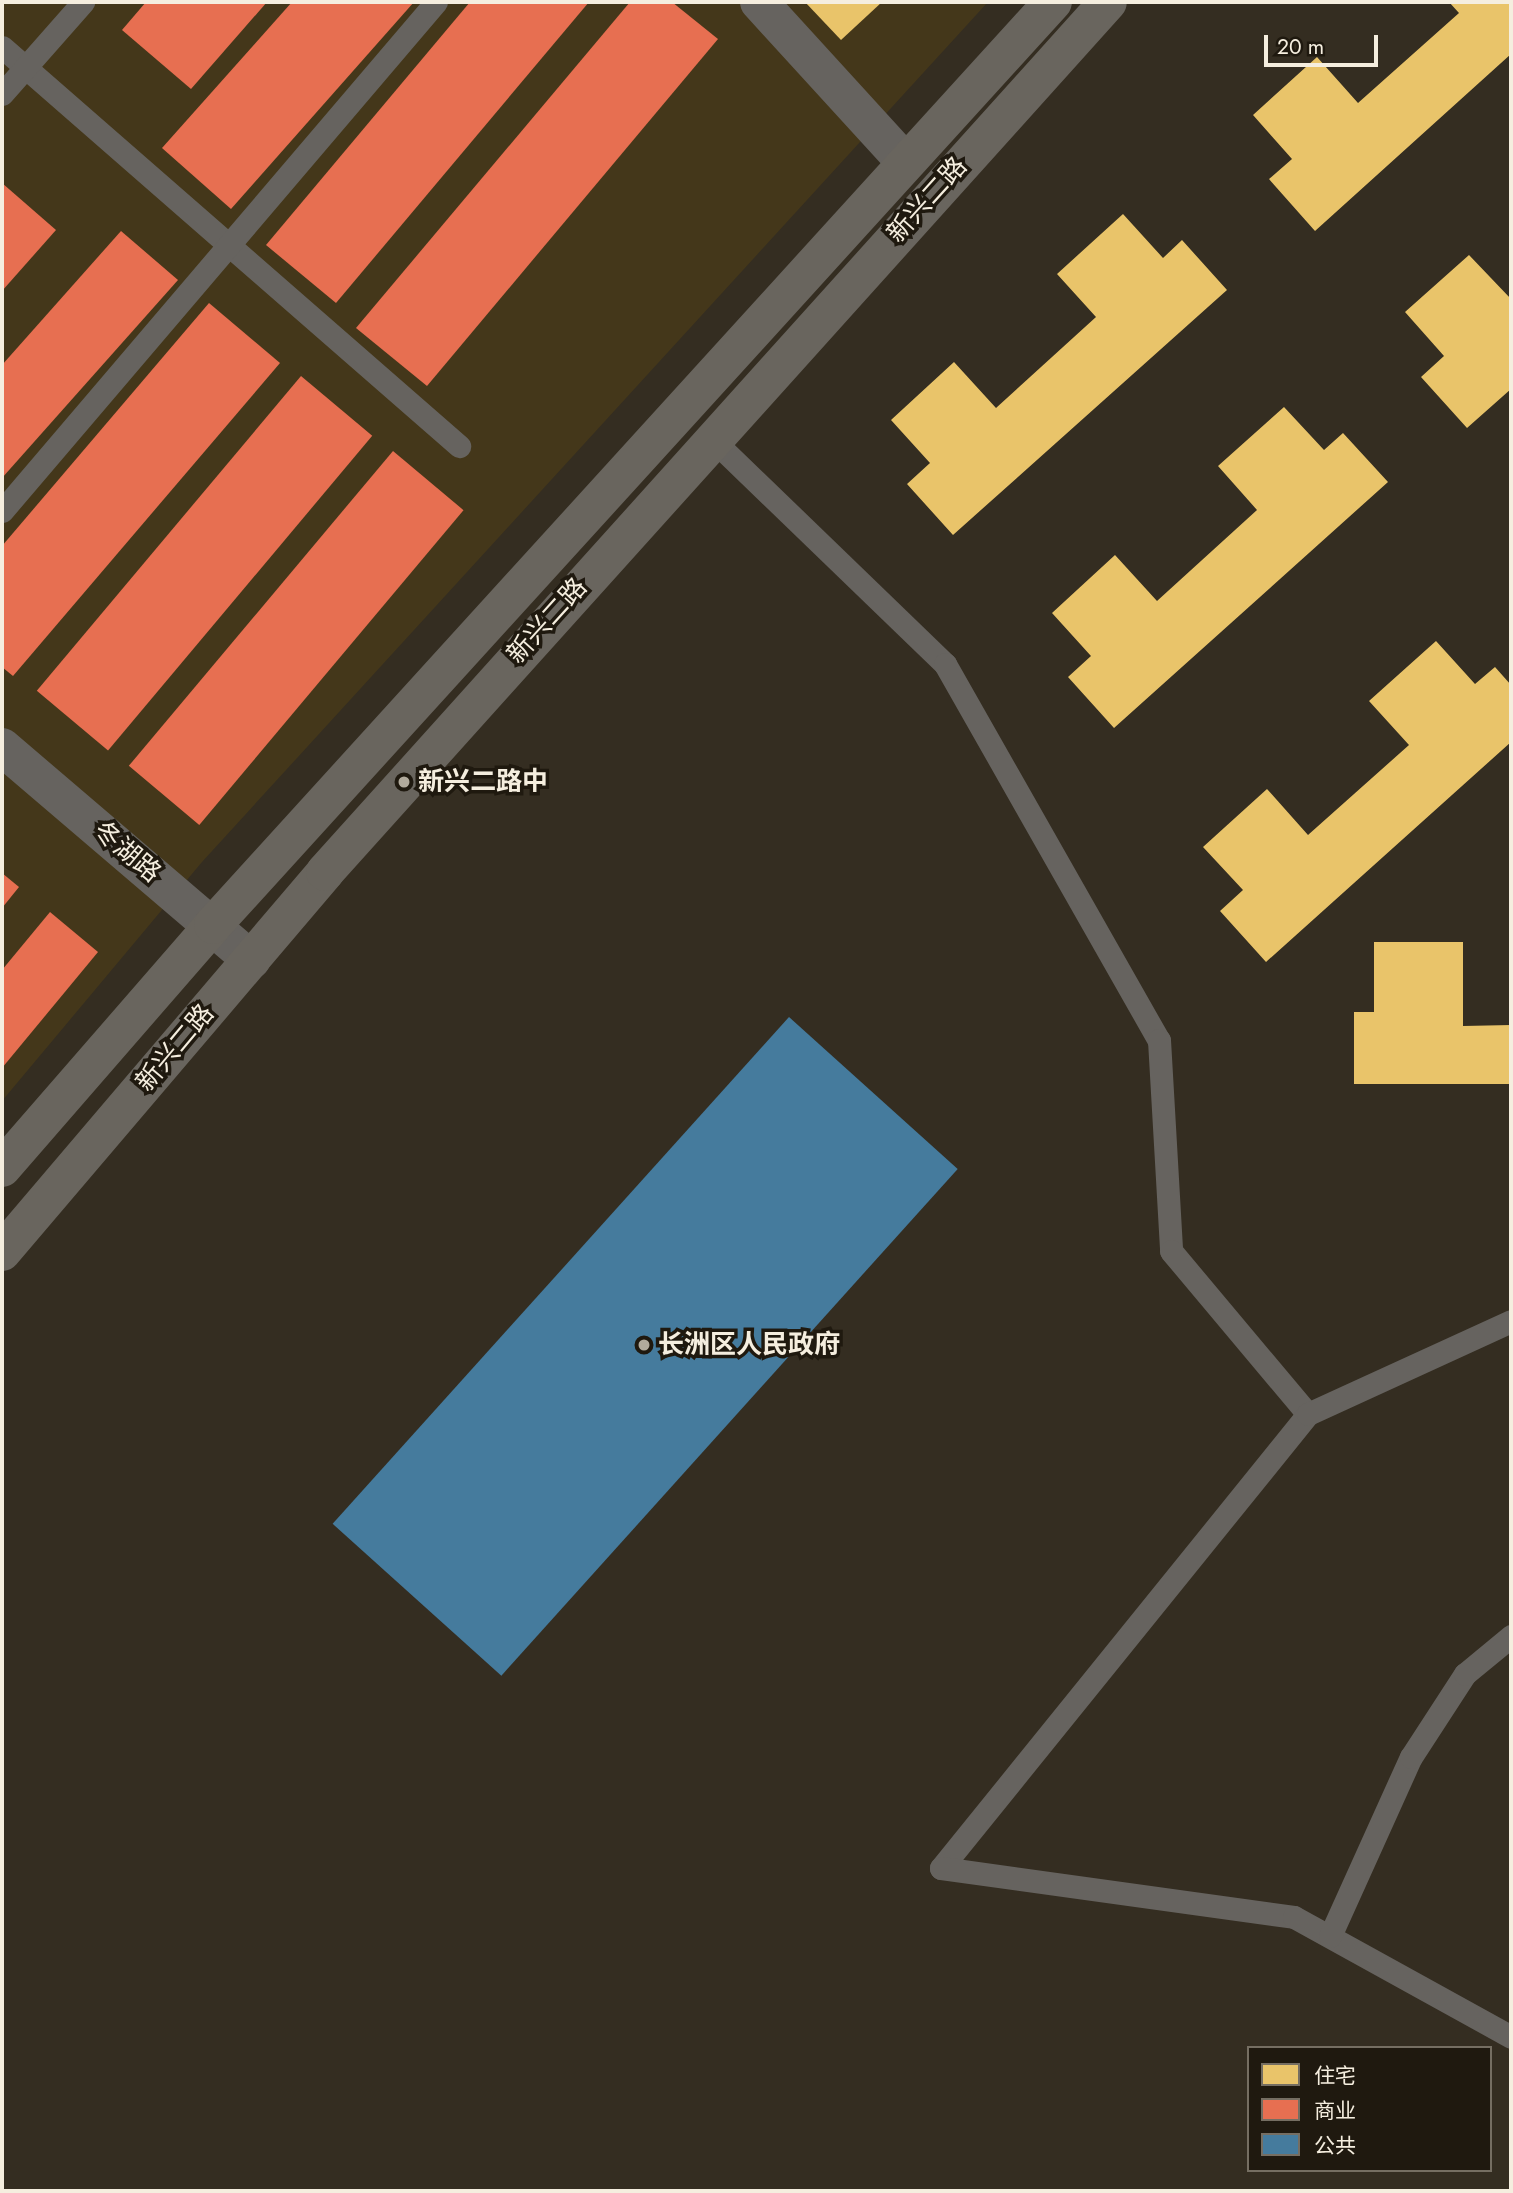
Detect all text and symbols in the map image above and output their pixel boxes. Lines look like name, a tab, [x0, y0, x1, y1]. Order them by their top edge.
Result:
scale bar	[1268, 21, 1382, 65]
text: 20 m	[1277, 32, 1324, 62]
street label: 新兴二路	[881, 151, 973, 249]
street label: 新兴二路	[501, 572, 593, 670]
place label: 新兴二路中	[418, 766, 548, 798]
marker: 新兴二路中	[396, 774, 412, 790]
street label: 冬湖路	[87, 815, 167, 889]
street label: 新兴二路	[130, 998, 220, 1098]
place label: 长洲区人民政府	[658, 1329, 840, 1361]
marker: 长洲区人民政府	[636, 1337, 652, 1353]
legend	[1247, 2046, 1492, 2172]
text: 住宅	[1314, 2061, 1356, 2091]
text: 商业	[1314, 2096, 1356, 2126]
text: 公共	[1314, 2131, 1356, 2161]

